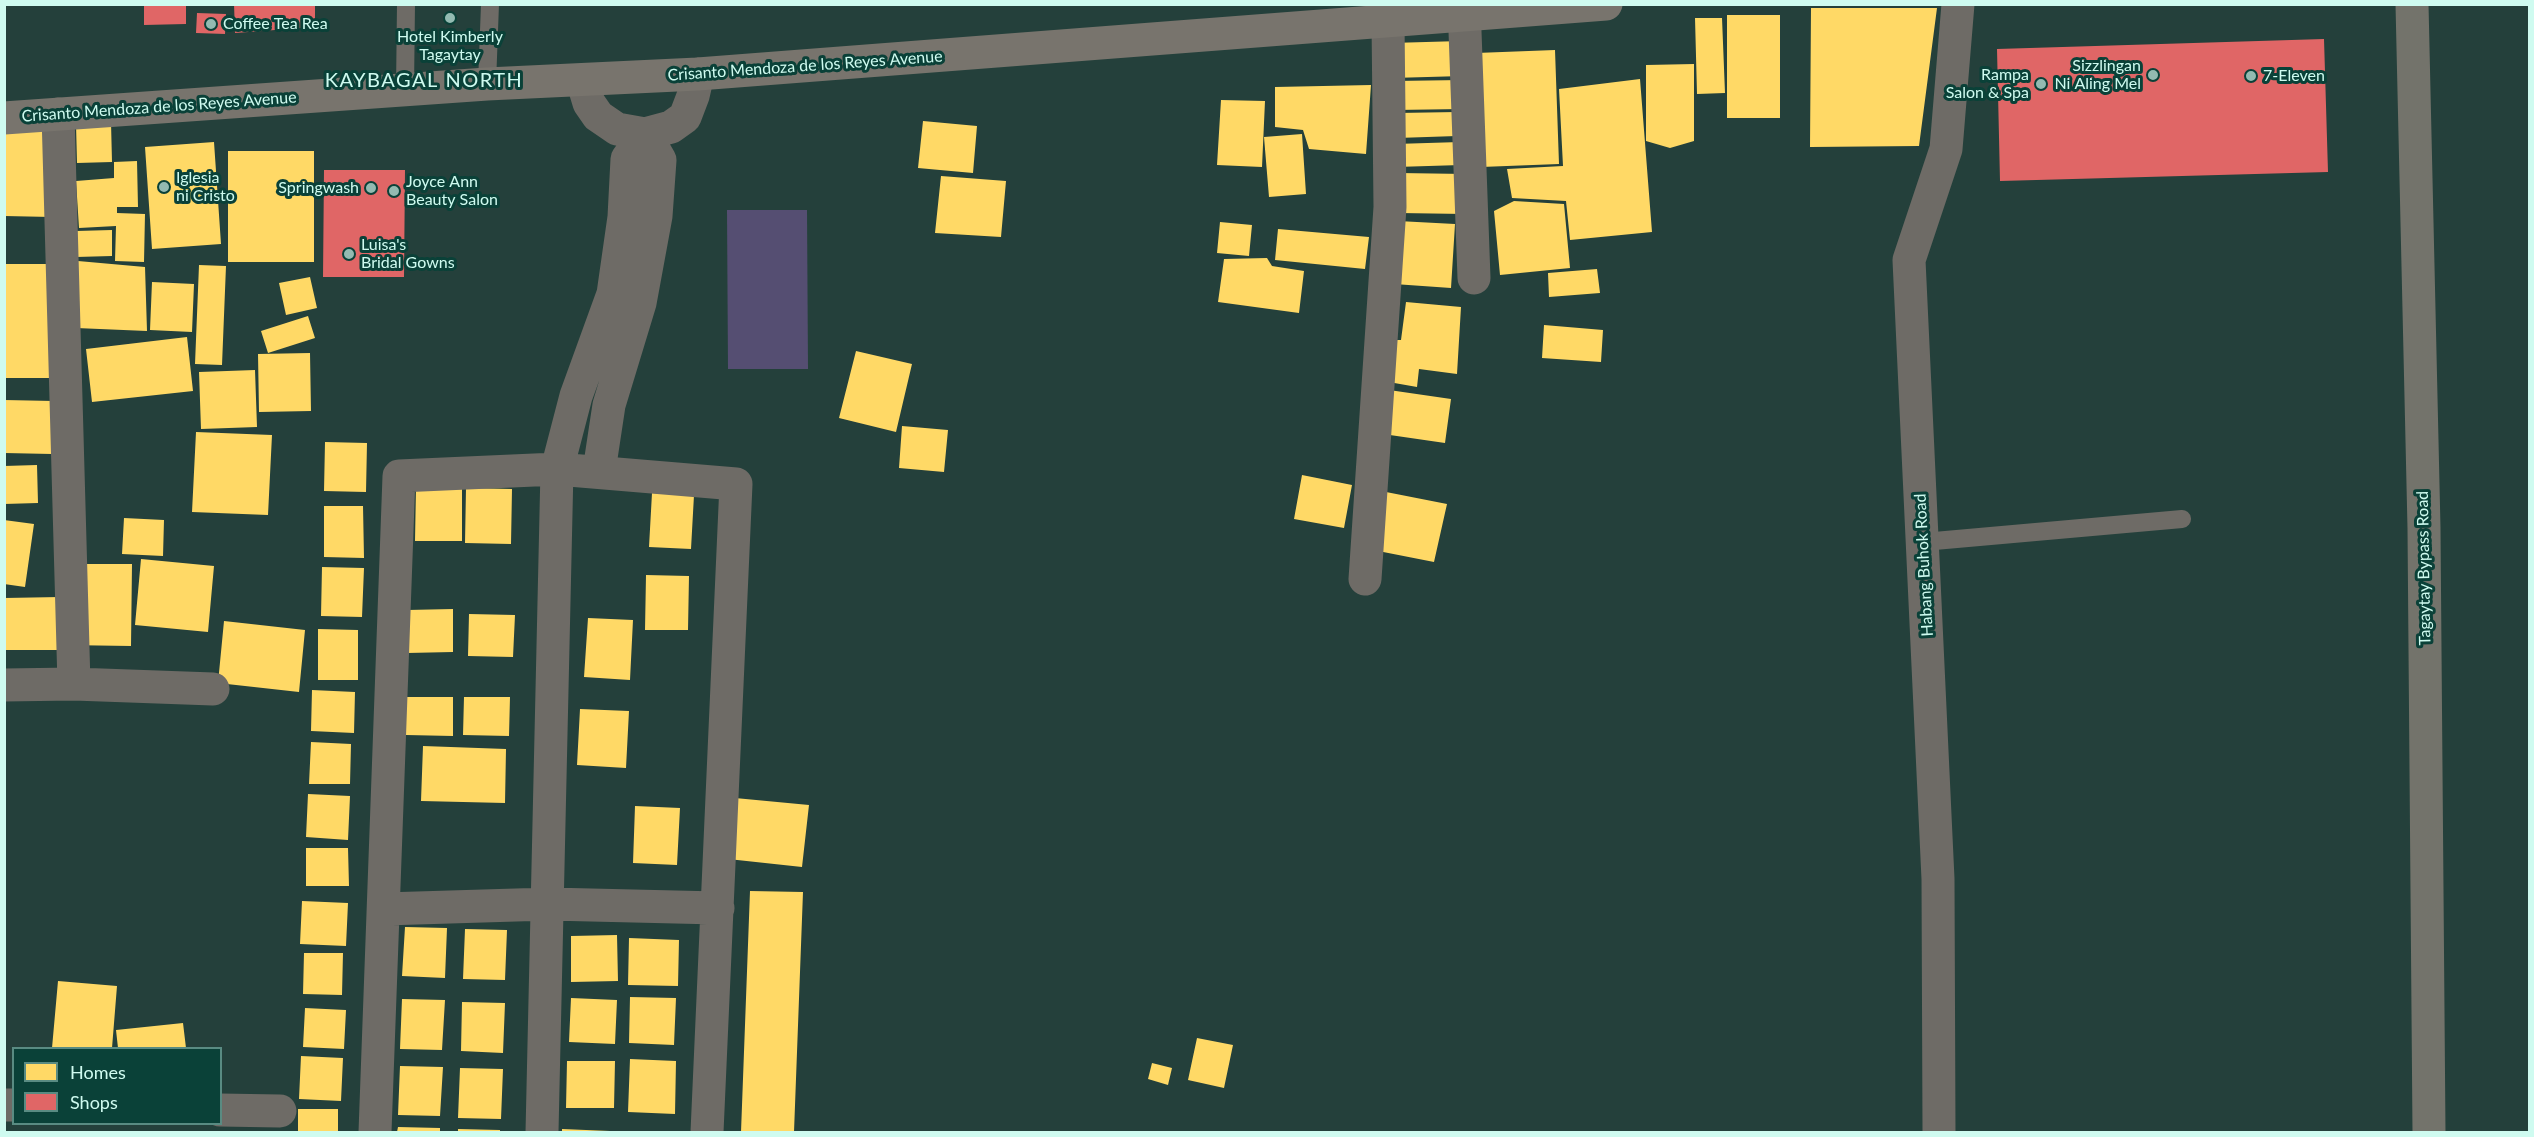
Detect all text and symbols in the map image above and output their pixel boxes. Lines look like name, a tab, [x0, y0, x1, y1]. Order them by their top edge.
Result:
marker: Hotel Kimberly Tagaytay	[443, 11, 457, 25]
place label: Coffee Tea Rea	[223, 14, 328, 34]
marker: Coffee Tea Rea	[204, 17, 218, 31]
place label: Hotel Kimberly Tagaytay	[397, 27, 503, 65]
street label: Crisanto Mendoza de los Reyes Avenue	[667, 47, 943, 85]
place label: Sizzlingan Ni Aling Mel	[2054, 56, 2141, 94]
place label: Rampa Salon & Spa	[1946, 65, 2029, 103]
place label: 7-Eleven	[2263, 66, 2325, 86]
marker: Sizzlingan Ni Aling Mel	[2146, 68, 2160, 82]
district label: KAYBAGAL NORTH	[325, 69, 523, 93]
marker: 7-Eleven	[2244, 69, 2258, 83]
marker: Rampa Salon & Spa	[2034, 77, 2048, 91]
street label: Crisanto Mendoza de los Reyes Avenue	[21, 88, 297, 126]
place label: Iglesia ni Cristo	[176, 168, 235, 206]
place label: Joyce Ann Beauty Salon	[406, 172, 498, 210]
place label: Springwash	[278, 178, 359, 198]
marker: Iglesia ni Cristo	[157, 180, 171, 194]
marker: Springwash	[364, 181, 378, 195]
marker: Joyce Ann Beauty Salon	[387, 184, 401, 198]
place label: Luisa's Bridal Gowns	[361, 235, 455, 273]
marker: Luisa's Bridal Gowns	[342, 247, 356, 261]
street label: Tagaytay Bypass Road	[2413, 491, 2435, 645]
street label: Habang Buhok Road	[1911, 493, 1937, 637]
legend	[12, 1047, 222, 1125]
text: Homes	[70, 1061, 126, 1083]
text: Shops	[70, 1091, 118, 1113]

